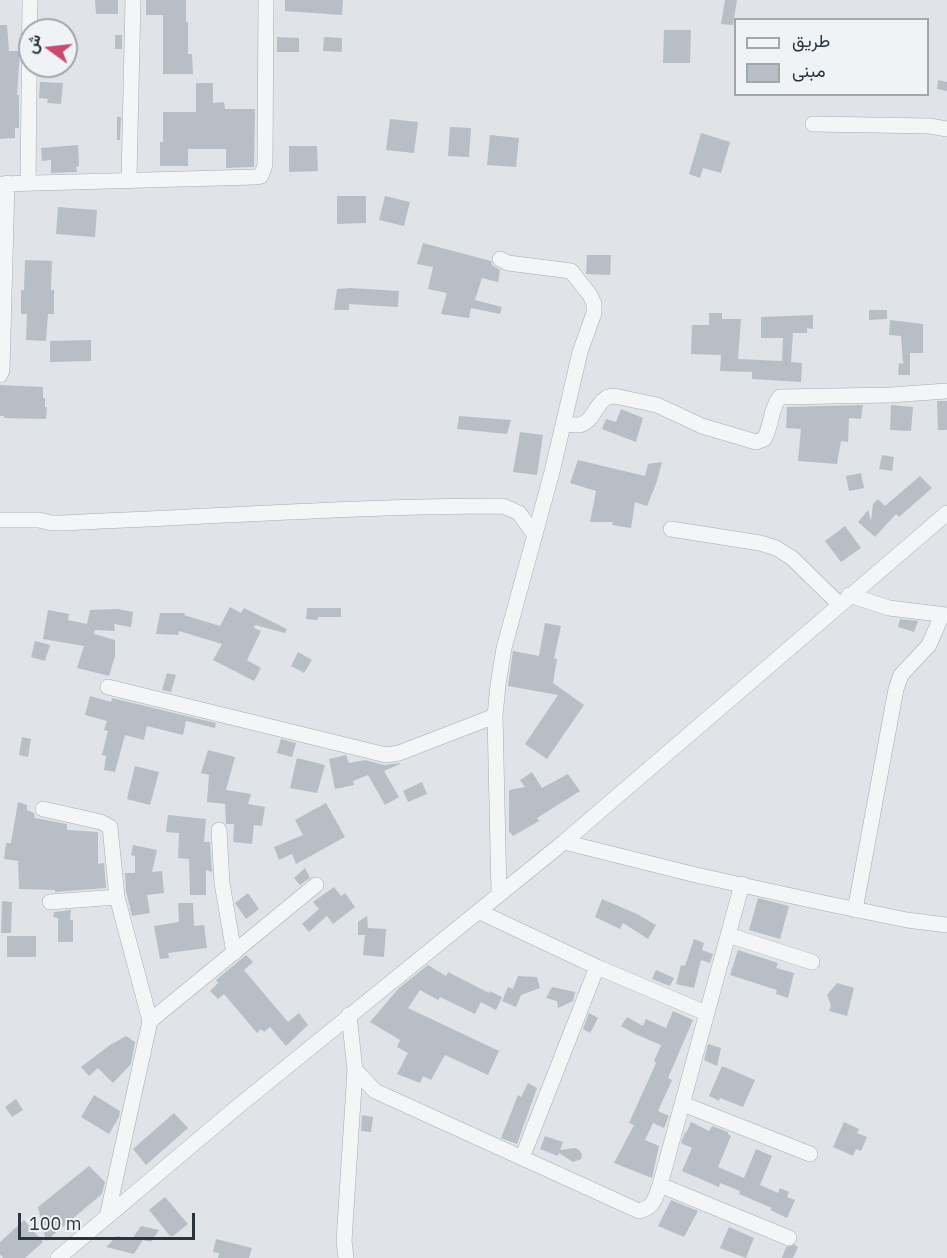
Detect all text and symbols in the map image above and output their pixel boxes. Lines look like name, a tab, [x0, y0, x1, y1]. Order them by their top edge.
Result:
north arrow	[18, 18, 78, 78]
legend	[734, 18, 929, 96]
text: طريق	[792, 29, 830, 52]
text: ش	[20, 32, 45, 56]
text: مبنى	[792, 59, 826, 82]
scale bar	[21, 1201, 198, 1239]
text: 100 m	[29, 1212, 81, 1235]

